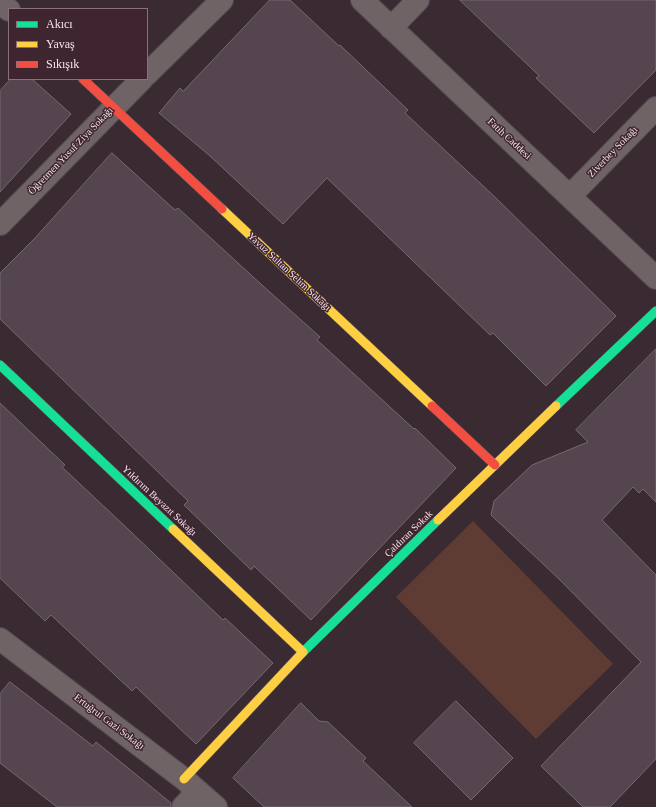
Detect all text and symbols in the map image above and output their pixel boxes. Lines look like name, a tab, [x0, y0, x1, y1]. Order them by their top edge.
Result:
legend	[8, 8, 148, 80]
text: Akıcı	[46, 17, 73, 31]
text: Yavaş	[46, 37, 75, 51]
text: Sıkışık	[46, 57, 79, 71]
street label: Öğretmen Yusuf Ziya Sokağı	[26, 105, 116, 197]
street label: Fatih Caddesi	[485, 116, 533, 162]
street label: Ziverbey Sokağı	[586, 124, 640, 180]
street label: Yavuz Sultan Selim Sokağı	[245, 230, 333, 314]
street label: Yıldırım Beyazıt Sokağı	[119, 463, 199, 539]
street label: Çaldıran Sokak	[383, 508, 435, 560]
street label: Ertuğrul Gazi Sokağı	[71, 692, 147, 752]

